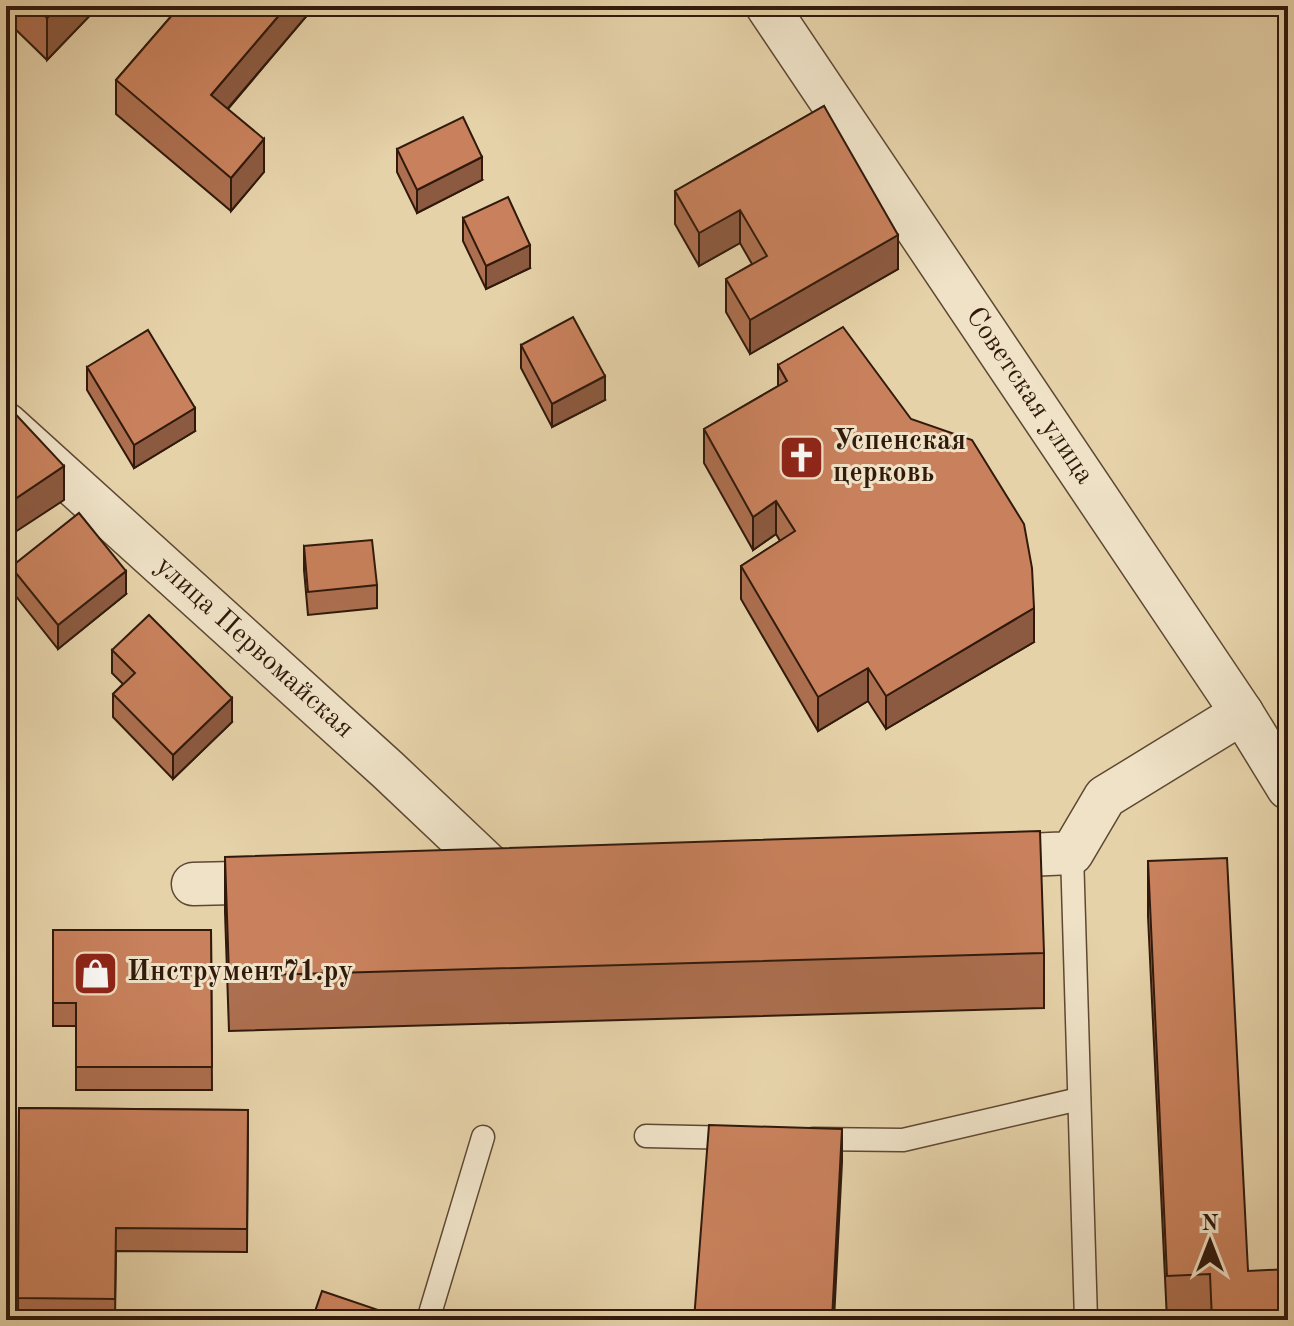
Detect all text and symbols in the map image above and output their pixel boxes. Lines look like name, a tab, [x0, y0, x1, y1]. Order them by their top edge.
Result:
street label: Советская улица	[960, 303, 1098, 489]
place label: Успенская церковь	[833, 428, 966, 488]
church icon: Успенская церковь	[778, 434, 826, 482]
street label: улица Первомайская	[150, 552, 358, 744]
shop icon: Инструмент71.ру	[72, 949, 120, 997]
place label: Инструмент71.ру	[127, 959, 353, 987]
north arrow	[1170, 1202, 1250, 1282]
text: N	[1202, 1213, 1219, 1235]

